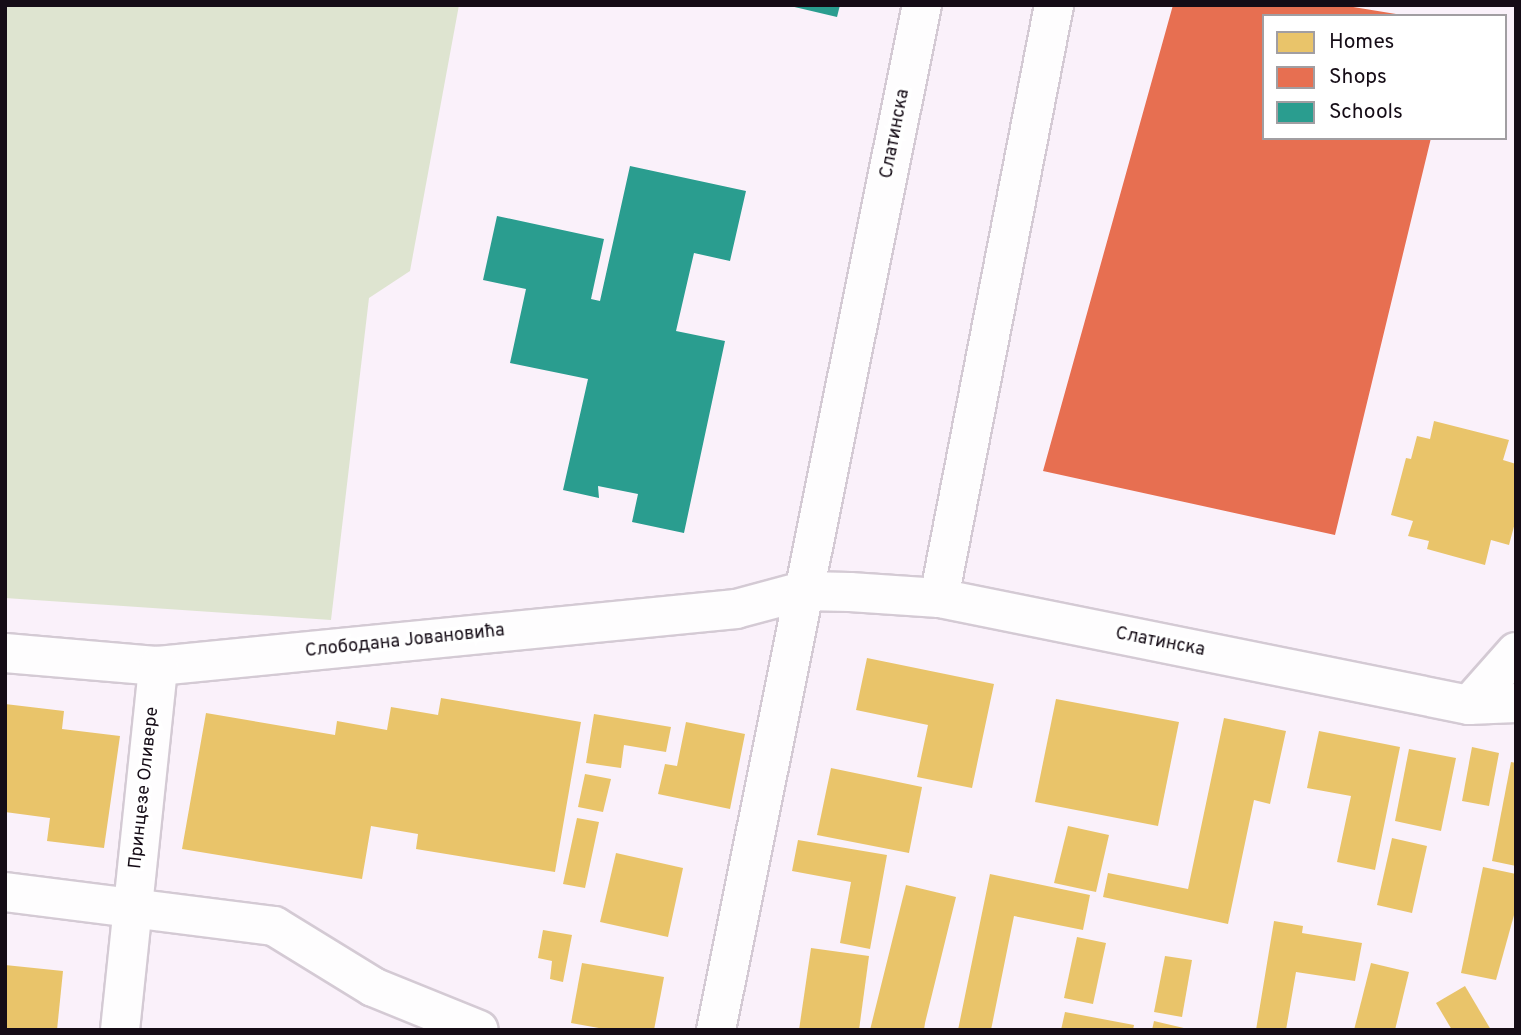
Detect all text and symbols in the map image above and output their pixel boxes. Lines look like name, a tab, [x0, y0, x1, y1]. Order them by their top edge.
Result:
legend	[1262, 14, 1507, 140]
text: Homes	[1329, 29, 1394, 56]
text: Shops	[1329, 64, 1387, 91]
street label: Слатинска	[877, 87, 915, 181]
text: Schools	[1329, 99, 1403, 126]
street label: Слободана Јовановића	[304, 621, 506, 663]
street label: Слатинска	[1113, 624, 1207, 662]
street label: Принцезе Оливере	[126, 706, 164, 870]

